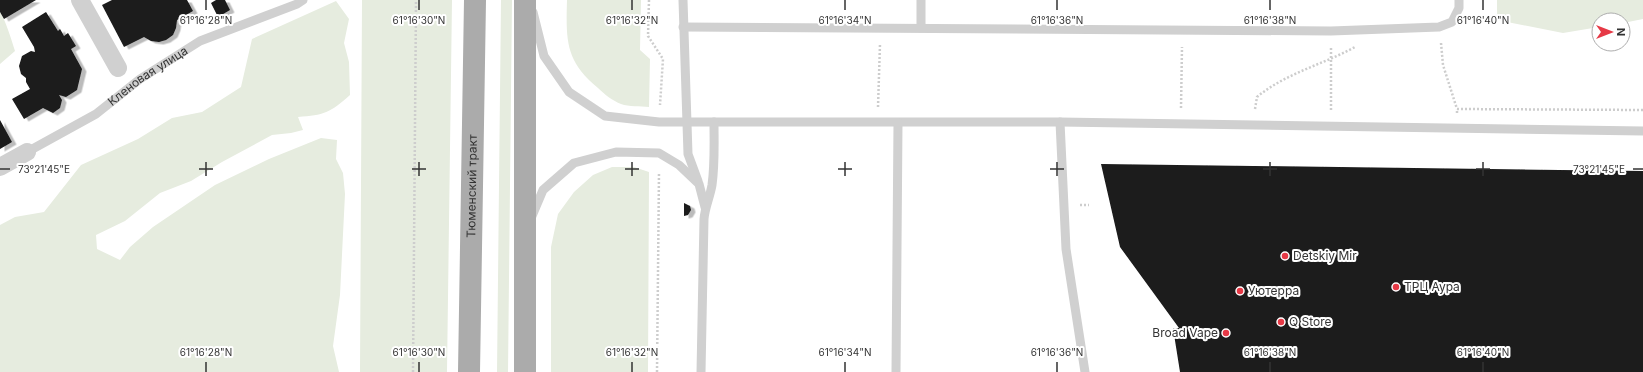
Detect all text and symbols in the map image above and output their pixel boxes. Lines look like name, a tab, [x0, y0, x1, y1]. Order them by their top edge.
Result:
north arrow	[1591, 12, 1631, 52]
text: 61°16'28"N	[180, 14, 232, 26]
text: 61°16'30"N	[393, 14, 445, 26]
text: 61°16'32"N	[606, 14, 658, 26]
text: 61°16'34"N	[819, 14, 871, 26]
text: 61°16'36"N	[1031, 14, 1083, 26]
text: 61°16'38"N	[1244, 14, 1296, 26]
text: 61°16'40"N	[1457, 14, 1509, 26]
text: N	[1614, 28, 1628, 36]
street label: Кленовая улица	[105, 43, 190, 109]
street label: Тюменский тракт	[463, 134, 480, 238]
text: 73°21'45"E	[18, 163, 70, 175]
text: 73°21'45"E	[1573, 163, 1625, 175]
place label: Detskiy Mir	[1293, 248, 1357, 263]
marker: Detskiy Mir	[1280, 251, 1290, 261]
place label: ТРЦ Аура	[1404, 279, 1460, 294]
marker: ТРЦ Аура	[1391, 282, 1401, 292]
place label: Уютерра	[1248, 283, 1299, 298]
marker: Уютерра	[1235, 286, 1245, 296]
place label: Q Store	[1289, 314, 1332, 329]
marker: Q Store	[1276, 317, 1286, 327]
place label: Broad Vape	[1152, 325, 1218, 340]
marker: Broad Vape	[1221, 328, 1231, 338]
text: 61°16'28"N	[180, 346, 232, 358]
text: 61°16'30"N	[393, 346, 445, 358]
text: 61°16'32"N	[606, 346, 658, 358]
text: 61°16'34"N	[819, 346, 871, 358]
text: 61°16'36"N	[1031, 346, 1083, 358]
text: 61°16'38"N	[1244, 346, 1296, 358]
text: 61°16'40"N	[1457, 346, 1509, 358]

